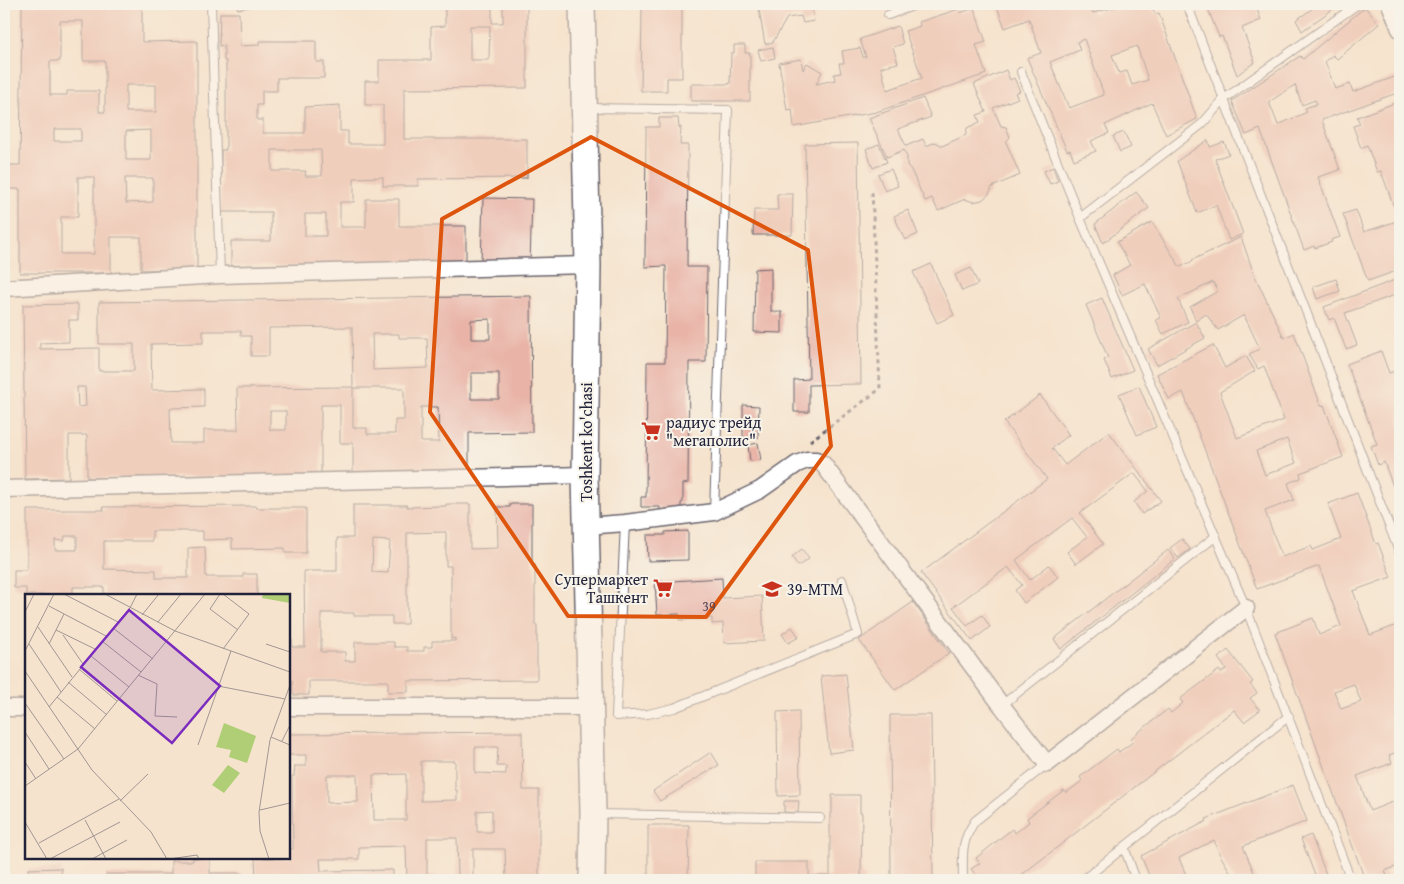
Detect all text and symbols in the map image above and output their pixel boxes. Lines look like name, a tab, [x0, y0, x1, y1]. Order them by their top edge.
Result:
street label: Toshkent ko'chasi	[574, 382, 598, 502]
place label: радиус трейд "мегаполис"	[666, 410, 762, 452]
supermarket icon: радиус трейд "мегаполис"	[640, 420, 662, 442]
place label: Супермаркет Ташкент	[555, 567, 648, 609]
supermarket icon: Супермаркет Ташкент	[652, 577, 674, 599]
place label: 39-MTM	[787, 577, 843, 601]
school or university icon: 39-MTM	[761, 578, 783, 600]
inset map	[25, 594, 290, 859]
house number: 39	[702, 596, 716, 616]

